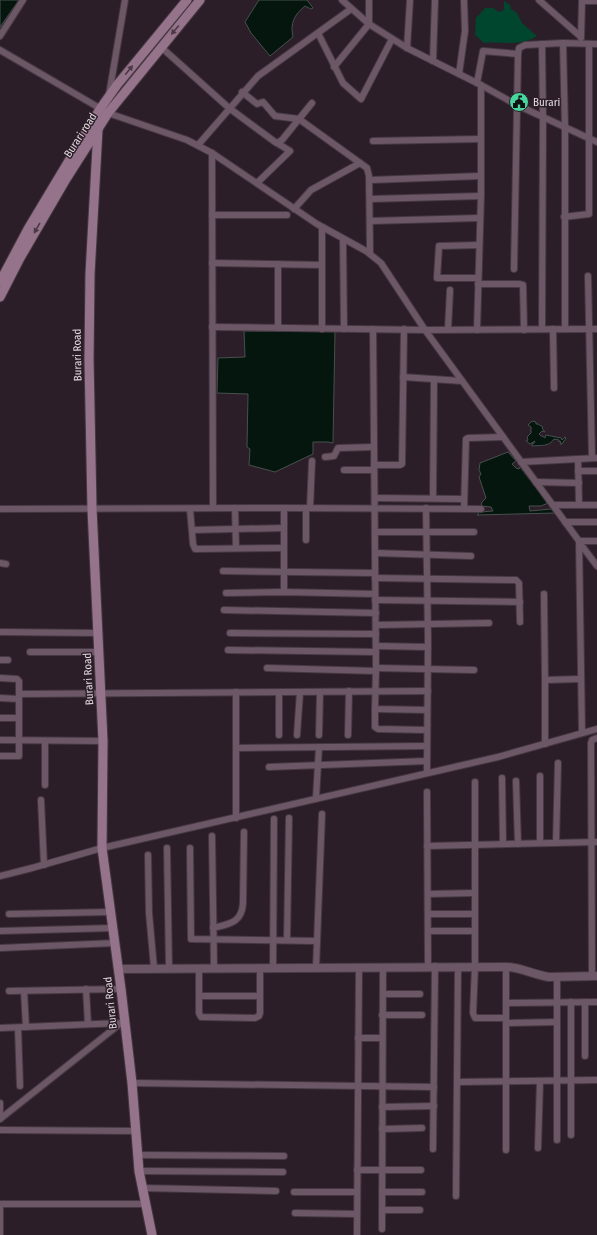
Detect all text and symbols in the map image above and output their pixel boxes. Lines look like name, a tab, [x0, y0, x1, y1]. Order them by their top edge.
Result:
one-way arrow	[170, 24, 179, 35]
one-way arrow	[125, 64, 134, 75]
public building icon: Burari	[508, 91, 530, 113]
place label: Burari	[533, 96, 560, 109]
street label: Burari road	[61, 111, 100, 160]
one-way arrow	[33, 222, 40, 234]
street label: Burari Road	[71, 329, 84, 381]
street label: Burari Road	[81, 652, 96, 706]
street label: Burari Road	[101, 976, 120, 1030]

